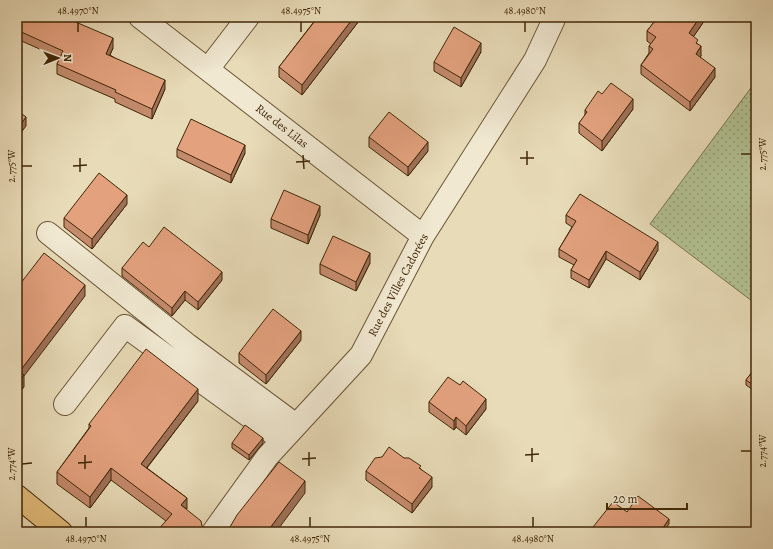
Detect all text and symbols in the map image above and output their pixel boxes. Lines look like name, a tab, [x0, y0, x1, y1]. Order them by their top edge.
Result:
text: 48.4970°N	[57, 4, 99, 17]
text: 48.4975°N	[281, 4, 321, 17]
text: 48.4980°N	[504, 4, 546, 17]
north arrow	[38, 38, 78, 78]
text: N	[60, 54, 75, 62]
street label: Rue des Lilas	[252, 100, 312, 152]
text: 2.775°W	[756, 137, 769, 170]
text: 2.775°W	[5, 149, 18, 182]
street label: Rue des Villes Cadorées	[364, 231, 432, 339]
text: 2.774°W	[756, 434, 769, 468]
text: 2.774°W	[5, 447, 18, 481]
scale bar	[607, 485, 687, 511]
text: 20 m	[613, 491, 637, 507]
text: 48.4970°N	[65, 532, 107, 545]
text: 48.4975°N	[290, 532, 330, 545]
text: 48.4980°N	[512, 532, 554, 545]

